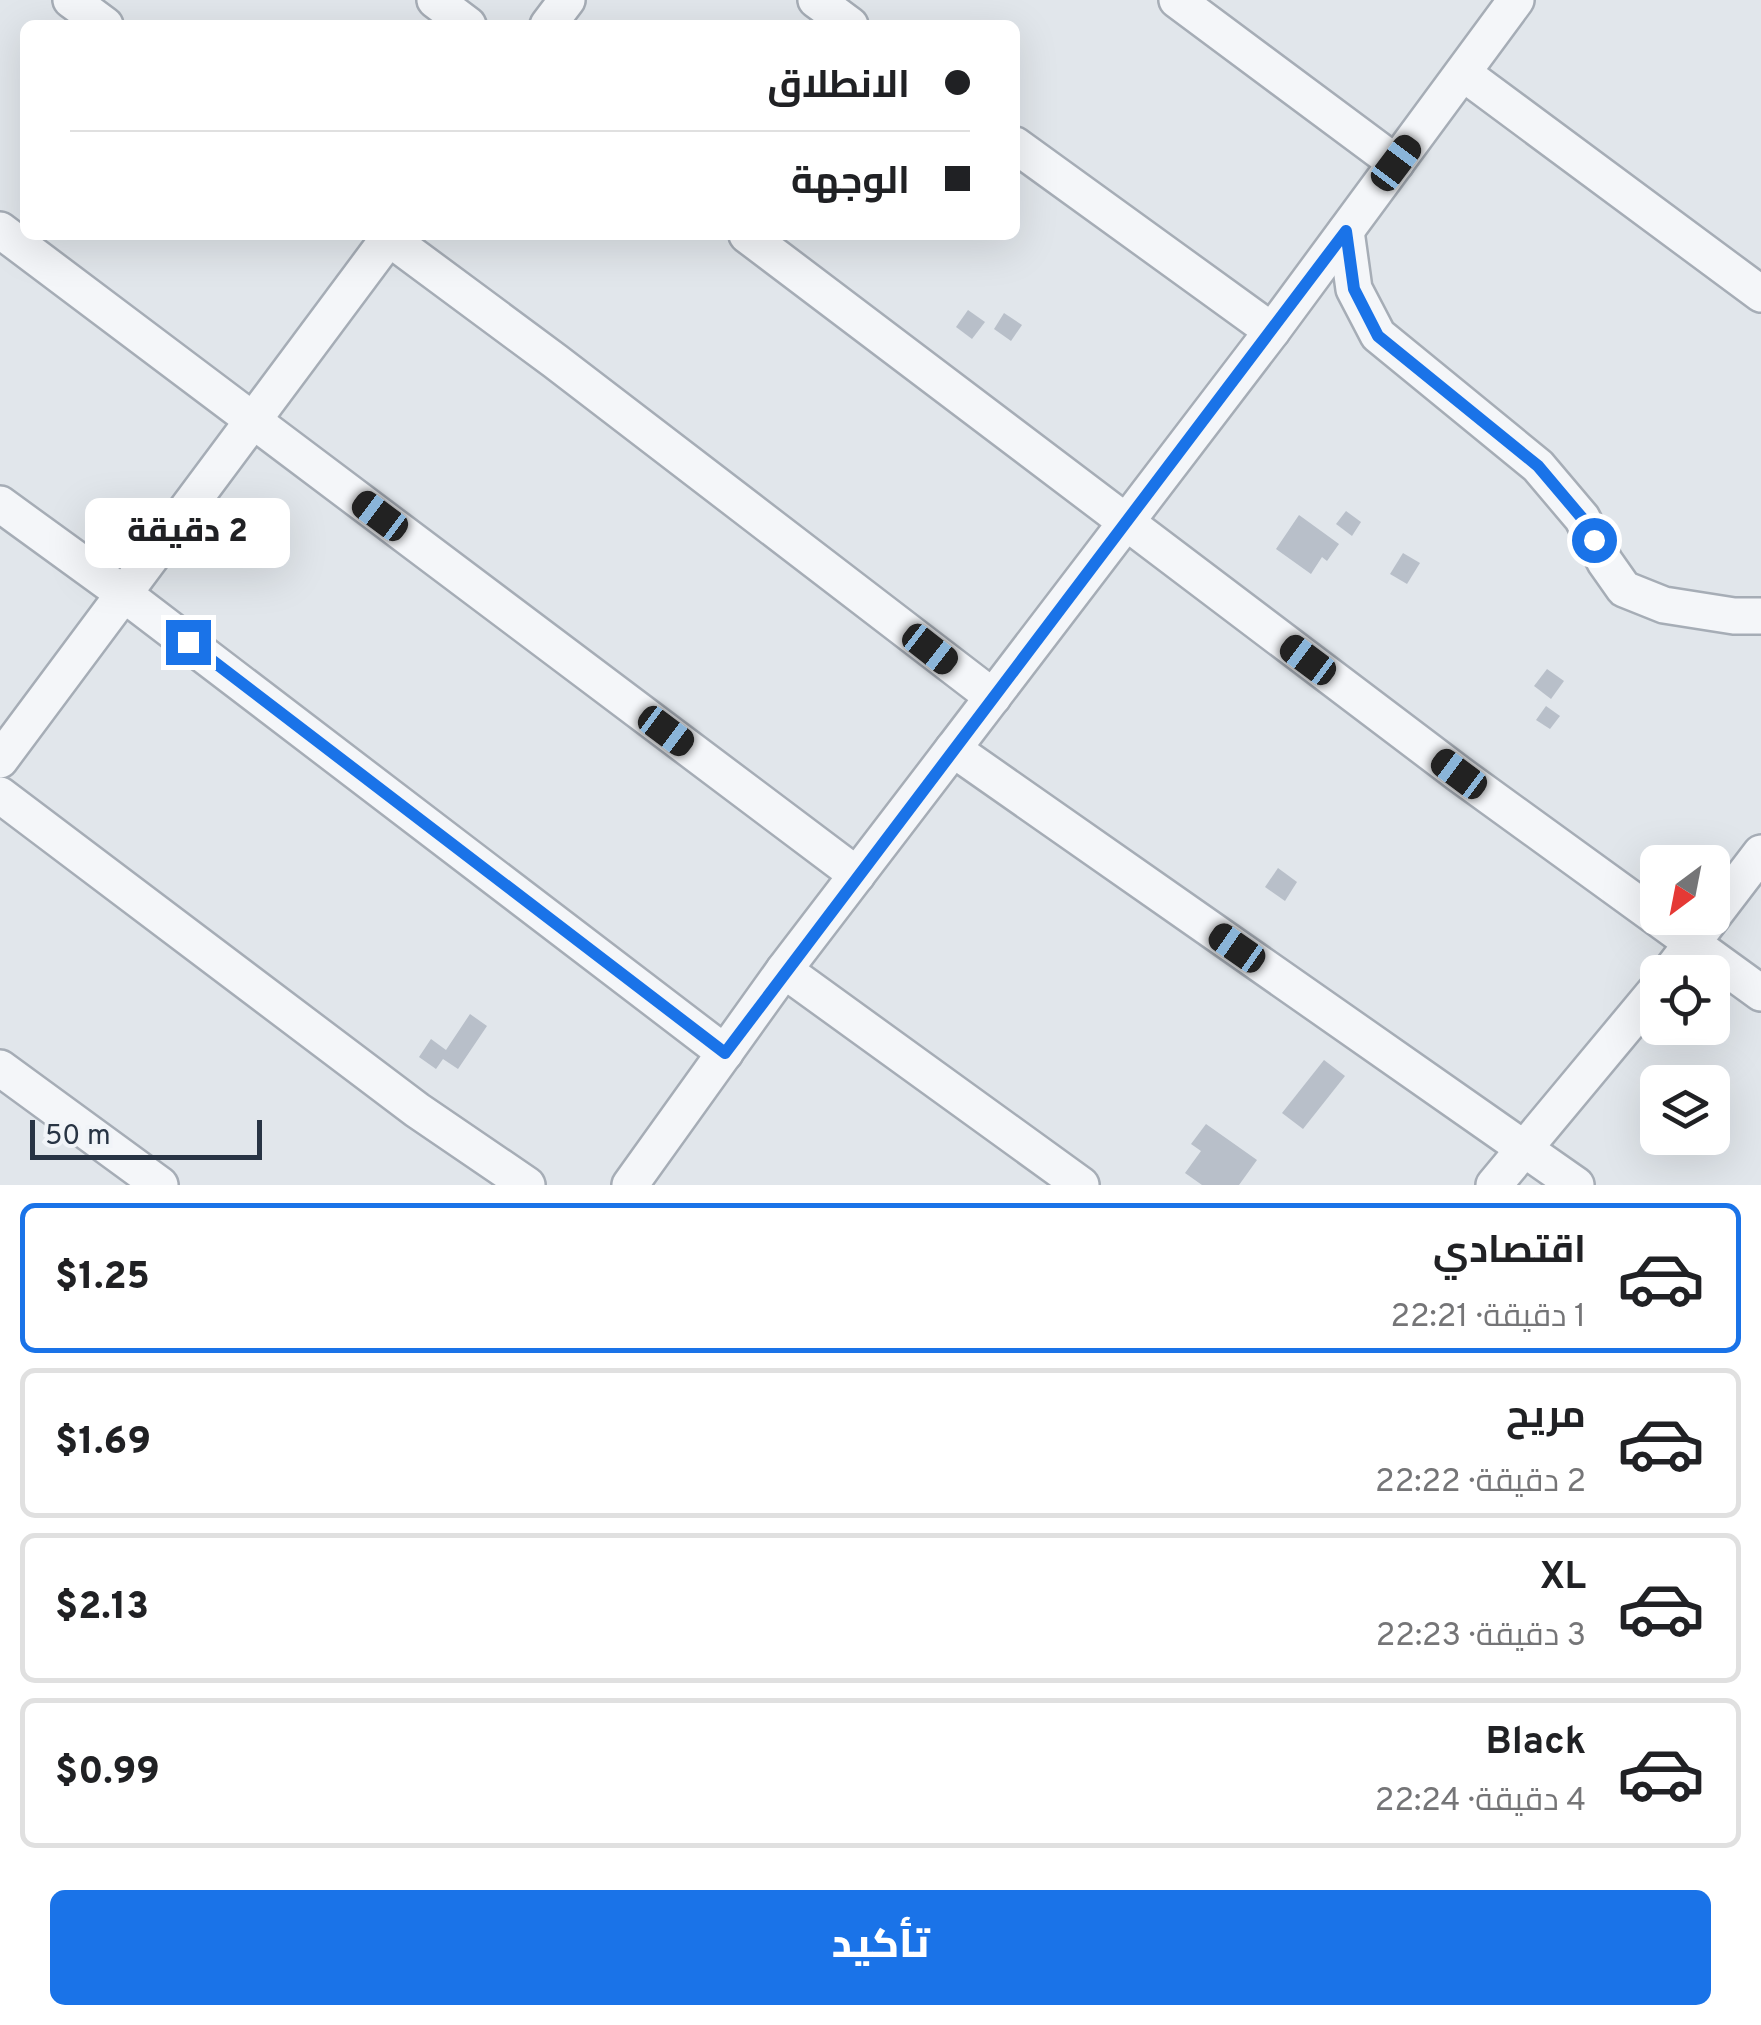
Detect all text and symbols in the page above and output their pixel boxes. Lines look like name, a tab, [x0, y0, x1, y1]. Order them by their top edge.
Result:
text: الانطلاق	[767, 63, 910, 112]
car	[1366, 130, 1426, 196]
text: الوجهة	[791, 159, 910, 208]
car	[347, 486, 413, 546]
callout: 2 دقيقة	[86, 497, 290, 567]
text: 2 دقيقة	[127, 513, 248, 553]
route start	[1572, 518, 1617, 563]
car	[897, 619, 963, 679]
route end	[166, 620, 211, 665]
car	[1275, 630, 1341, 690]
car	[633, 701, 699, 761]
car	[1426, 744, 1492, 804]
north arrow	[1640, 845, 1730, 935]
map controls	[1640, 845, 1730, 1155]
car	[1204, 919, 1270, 977]
button: locate	[1640, 955, 1730, 1045]
button: layers	[1640, 1065, 1730, 1155]
scale bar	[30, 1115, 262, 1160]
text: 50 m	[45, 1119, 111, 1155]
text: اقتصادي	[1433, 1228, 1586, 1277]
icon: car	[1616, 1233, 1706, 1323]
text: $1.25	[55, 1254, 150, 1303]
text: 1 دقيقة · 22:21	[1390, 1298, 1586, 1338]
text: مريح	[1506, 1393, 1586, 1442]
icon: car	[1616, 1398, 1706, 1488]
text: $1.69	[55, 1419, 151, 1468]
text: 2 دقيقة · 22:22	[1375, 1463, 1586, 1503]
text: XL	[1539, 1554, 1586, 1603]
icon: car	[1616, 1563, 1706, 1653]
text: $2.13	[55, 1584, 149, 1633]
text: 3 دقيقة · 22:23	[1376, 1617, 1586, 1657]
text: Black	[1486, 1719, 1586, 1768]
icon: car	[1616, 1728, 1706, 1818]
text: $0.99	[55, 1749, 160, 1798]
text: 4 دقيقة · 22:24	[1375, 1782, 1586, 1822]
button: تأكيد	[50, 1890, 1711, 2005]

